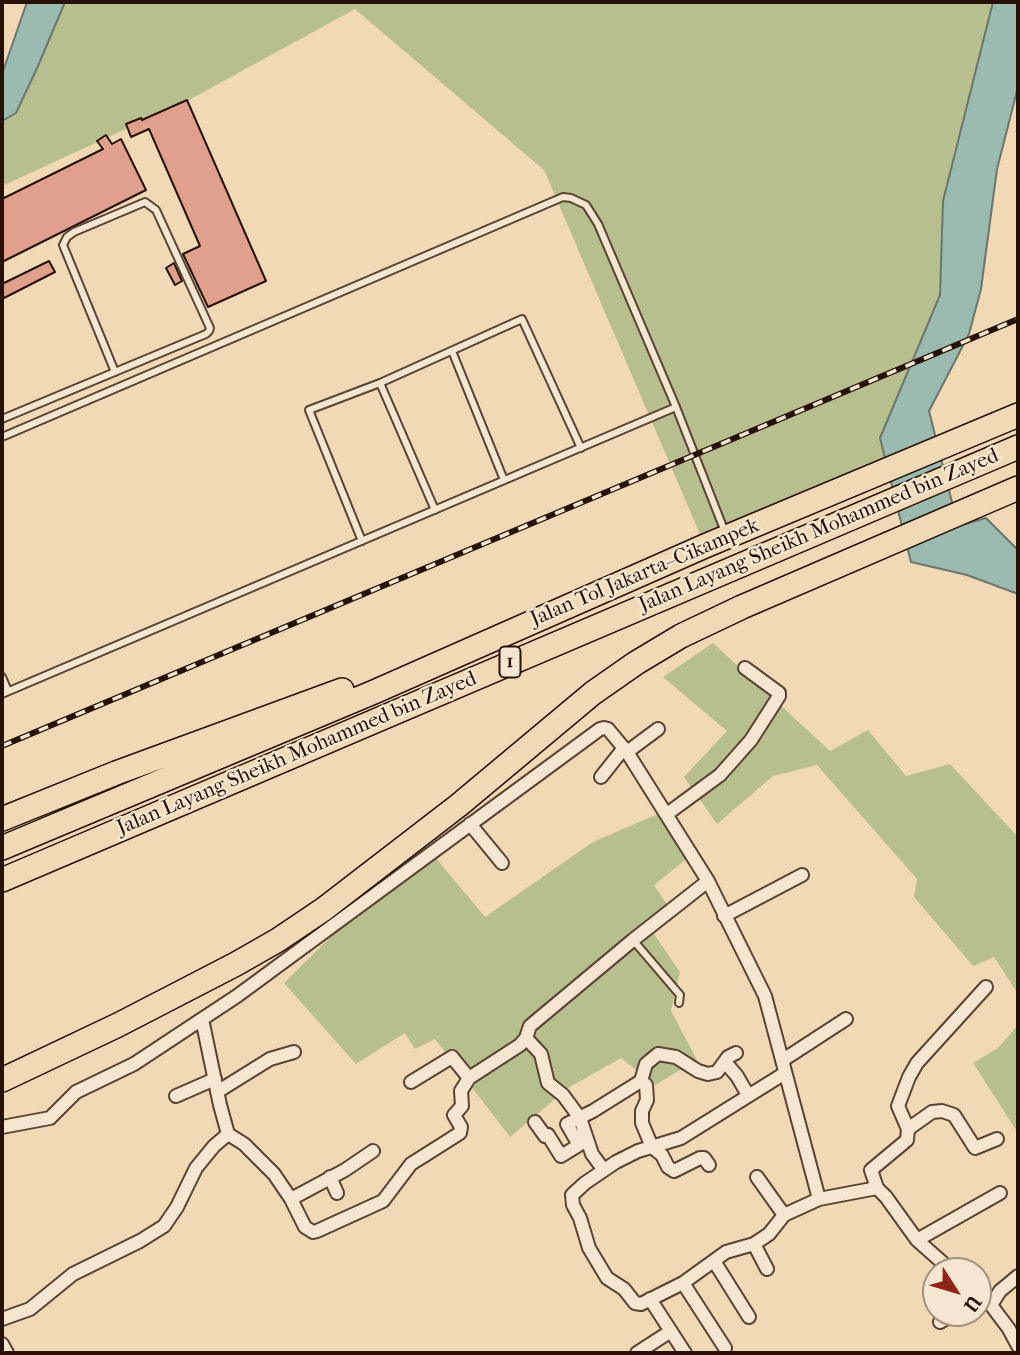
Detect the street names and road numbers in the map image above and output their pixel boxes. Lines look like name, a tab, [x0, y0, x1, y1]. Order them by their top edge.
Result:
street label: Jalan Layang Sheikh Mohammed bin Zayed	[635, 444, 1003, 618]
street label: Jalan Tol Jakarta–Cikampek	[527, 513, 763, 633]
road number: 1	[500, 646, 520, 678]
street label: Jalan Layang Sheikh Mohammed bin Zayed	[113, 667, 481, 841]

